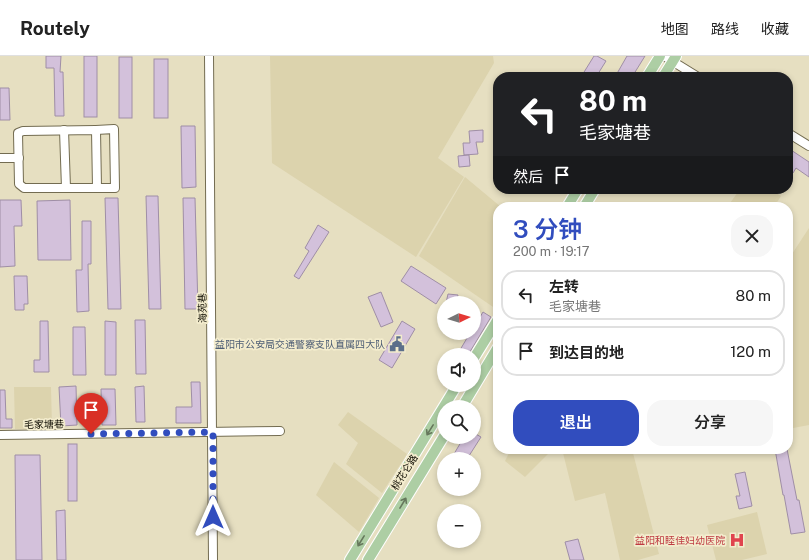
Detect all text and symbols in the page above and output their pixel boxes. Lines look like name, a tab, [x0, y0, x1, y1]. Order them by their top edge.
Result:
text: Routely	[20, 17, 90, 39]
text: 地图	[661, 21, 689, 37]
text: 路线	[711, 21, 739, 37]
text: 收藏	[761, 21, 789, 37]
text: 80 m	[579, 84, 647, 117]
icon: left	[513, 88, 565, 140]
text: 毛家塘巷	[579, 122, 651, 143]
icon: arrive	[551, 164, 573, 186]
text: 然后	[513, 168, 543, 185]
text: 3 分钟	[513, 215, 582, 243]
button: close	[731, 215, 773, 257]
text: 200 m · 19:17	[513, 244, 590, 259]
text: 左转	[549, 278, 579, 295]
icon: left	[515, 284, 537, 306]
text: 80 m	[736, 287, 771, 304]
street label: 海苑巷	[196, 293, 208, 323]
north arrow	[437, 296, 481, 340]
map controls	[437, 296, 481, 548]
text: 毛家塘巷	[549, 299, 601, 314]
public building icon: 益阳市公安局交通警察支队直属四大队	[388, 335, 406, 353]
place label: 益阳市公安局交通警察支队直属四大队	[215, 338, 385, 350]
icon: arrive	[515, 340, 537, 362]
text: 120 m	[730, 343, 771, 360]
text: 到达目的地	[549, 344, 624, 361]
button: sound	[437, 348, 481, 392]
pin	[74, 393, 108, 434]
icon: arrive	[80, 399, 102, 421]
button: search	[437, 400, 481, 444]
button: 退出	[513, 400, 639, 446]
button: 分享	[647, 400, 773, 446]
street label: 毛家塘巷	[24, 418, 64, 430]
one-way arrow	[425, 424, 433, 436]
street label: 桃花仑路	[388, 452, 420, 492]
button: +	[437, 452, 481, 496]
position arrow	[192, 496, 234, 538]
one-way arrow	[400, 497, 408, 509]
button: −	[437, 504, 481, 548]
hospital icon: 益阳和睦佳妇幼医院	[728, 531, 746, 549]
place label: 益阳和睦佳妇幼医院	[635, 534, 725, 546]
one-way arrow	[357, 535, 365, 547]

